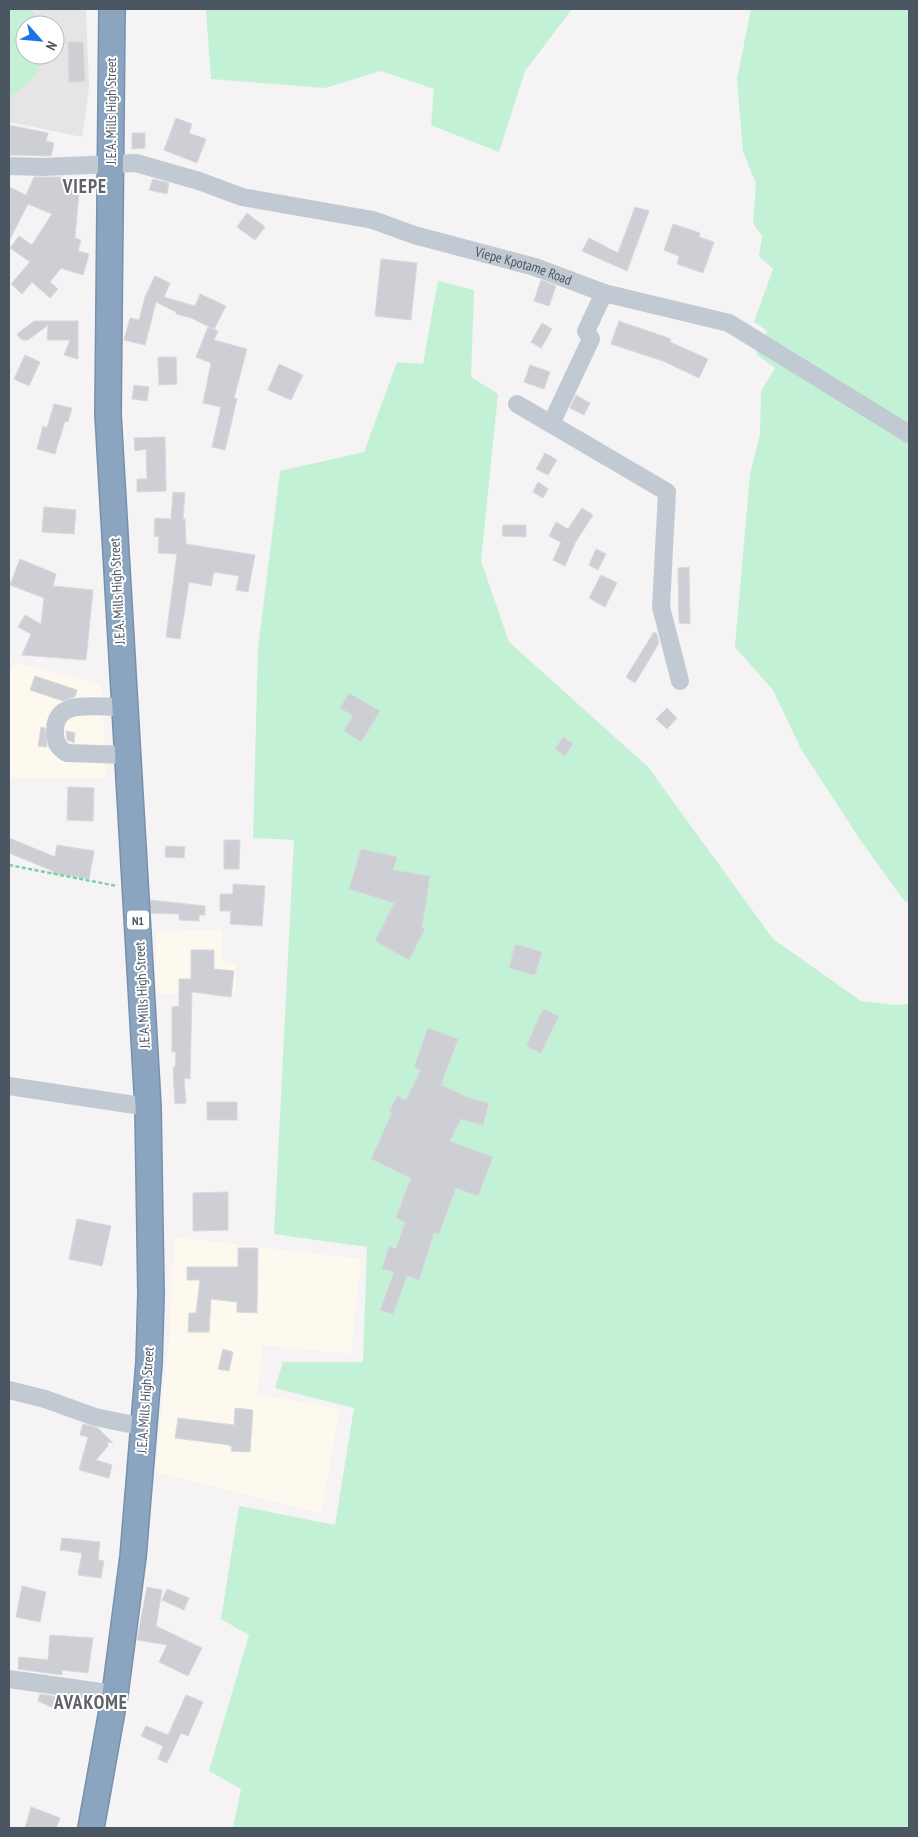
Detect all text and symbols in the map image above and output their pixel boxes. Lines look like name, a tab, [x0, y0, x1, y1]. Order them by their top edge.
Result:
north arrow	[15, 15, 65, 65]
text: N	[42, 38, 61, 53]
street label: J.E.A. Mills High Street	[102, 58, 120, 165]
district label: VIEPE	[62, 174, 107, 198]
street label: Viepe Kpotame Road	[472, 242, 574, 289]
street label: J.E.A. Mills High Street	[105, 537, 129, 646]
road number: N1	[127, 910, 149, 930]
street label: J.E.A. Mills High Street	[130, 941, 154, 1050]
street label: J.E.A. Mills High Street	[132, 1346, 158, 1455]
district label: AVAKOME	[53, 1690, 128, 1714]

